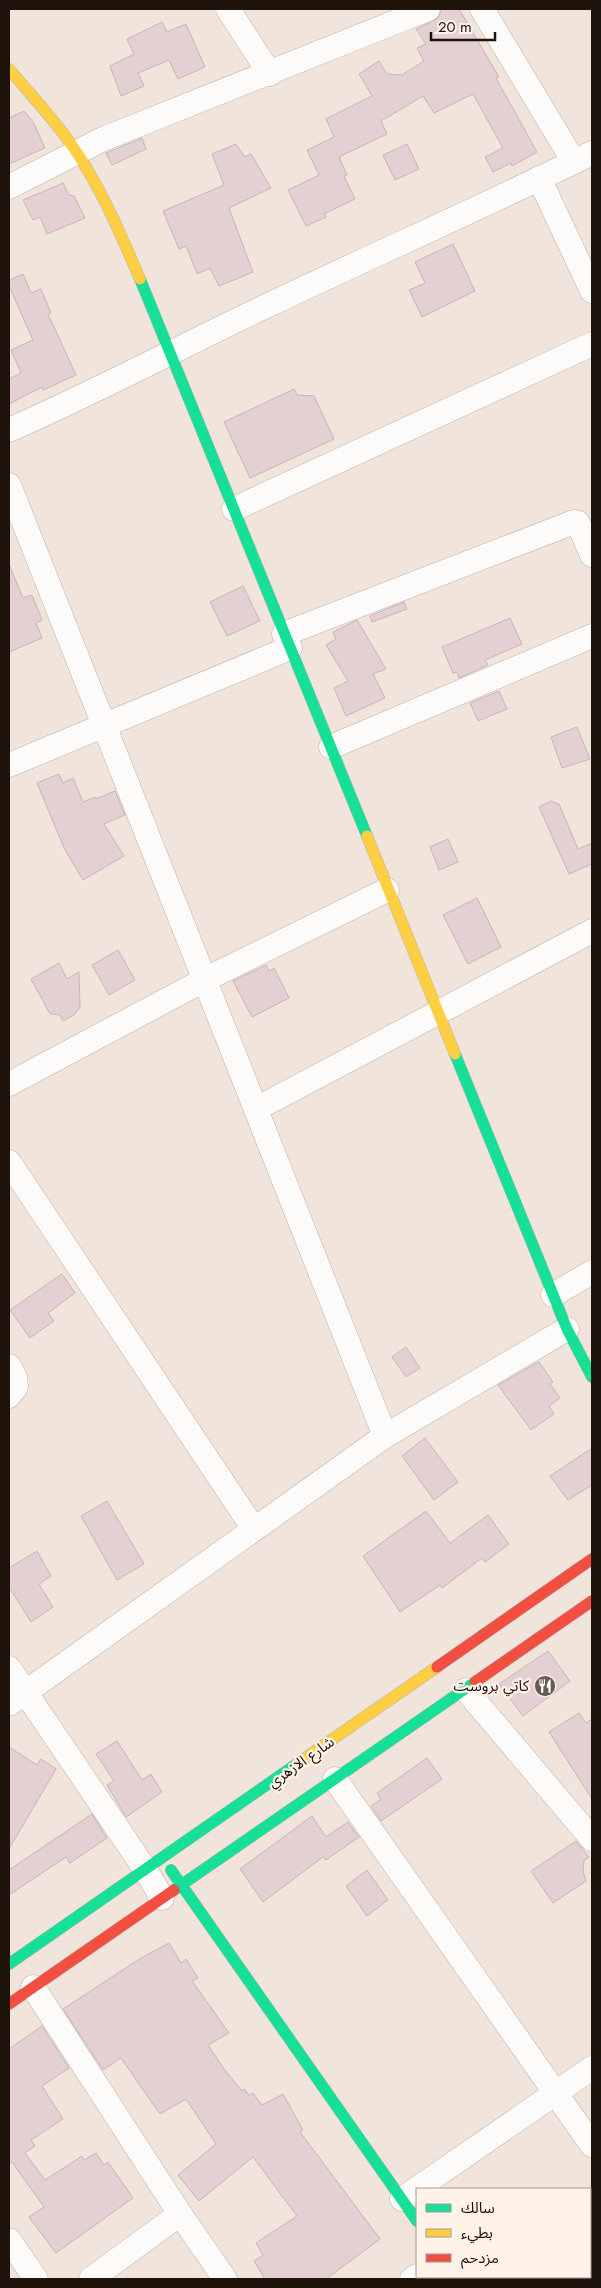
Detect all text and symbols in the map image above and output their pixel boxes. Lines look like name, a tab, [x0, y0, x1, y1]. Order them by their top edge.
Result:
scale bar	[431, 10, 495, 42]
text: 20 m	[438, 16, 472, 38]
restaurant icon: كاتي بروست	[533, 1674, 557, 1698]
place label: كاتي بروست	[454, 1675, 530, 1697]
street label: شارع الازهري	[263, 1731, 340, 1794]
legend	[416, 2188, 591, 2278]
text: سالك	[461, 2197, 495, 2219]
text: بطيء	[461, 2222, 493, 2244]
text: مزدحم	[461, 2247, 499, 2269]

